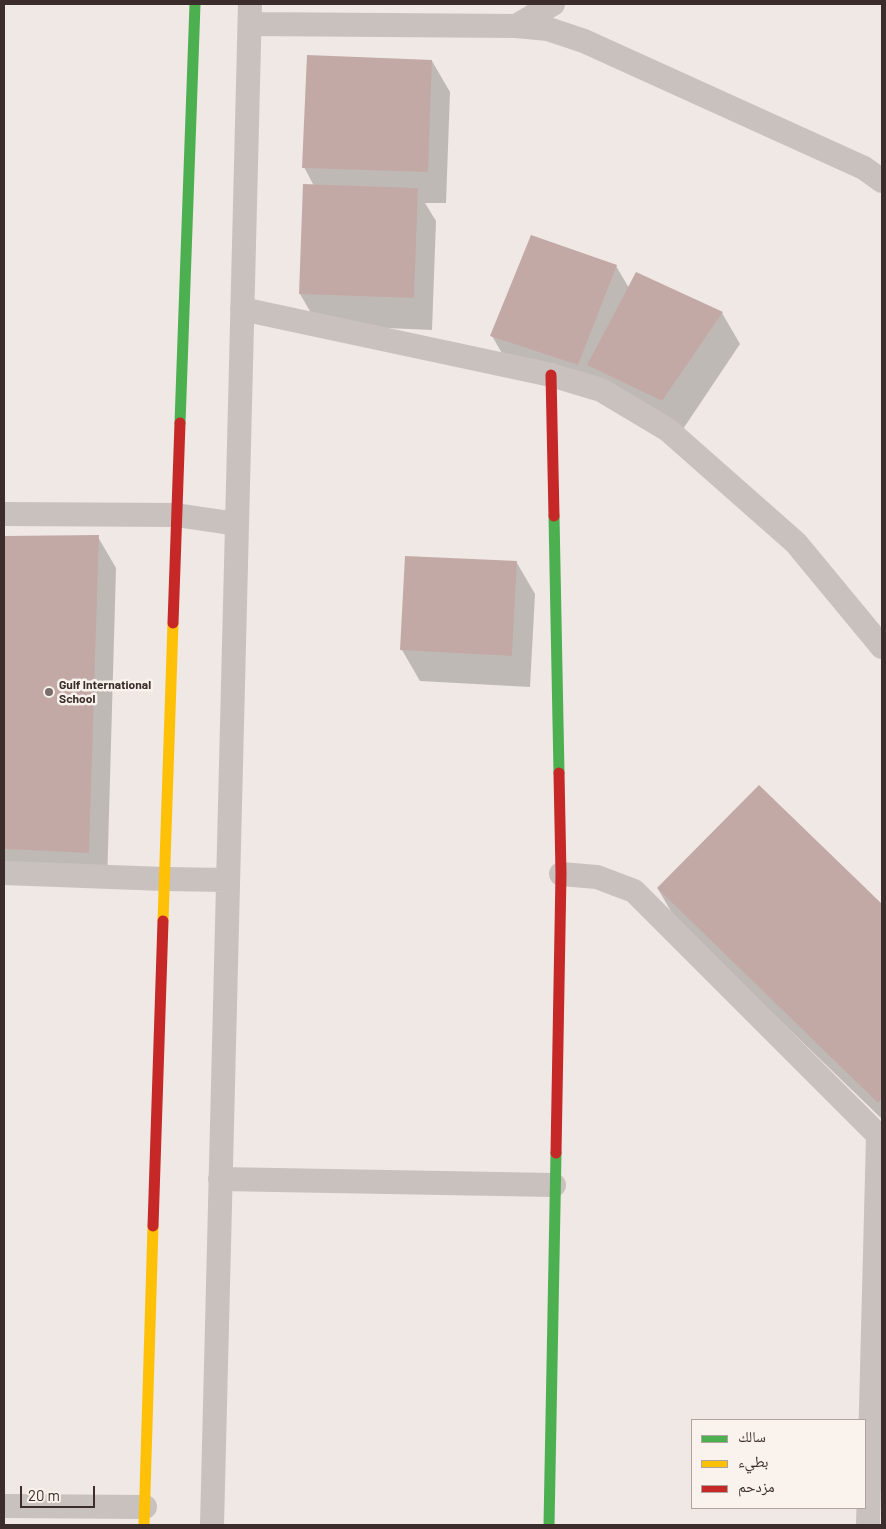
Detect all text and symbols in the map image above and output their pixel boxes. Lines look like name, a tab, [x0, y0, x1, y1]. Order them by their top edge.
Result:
place label: Gulf International School	[59, 678, 151, 706]
marker: Gulf International School	[43, 686, 55, 698]
legend	[691, 1419, 866, 1509]
text: سالك	[738, 1427, 766, 1445]
text: بطيء	[738, 1452, 768, 1470]
scale bar	[22, 1476, 98, 1508]
text: مزدحم	[738, 1477, 775, 1495]
text: 20 m	[28, 1486, 60, 1504]

